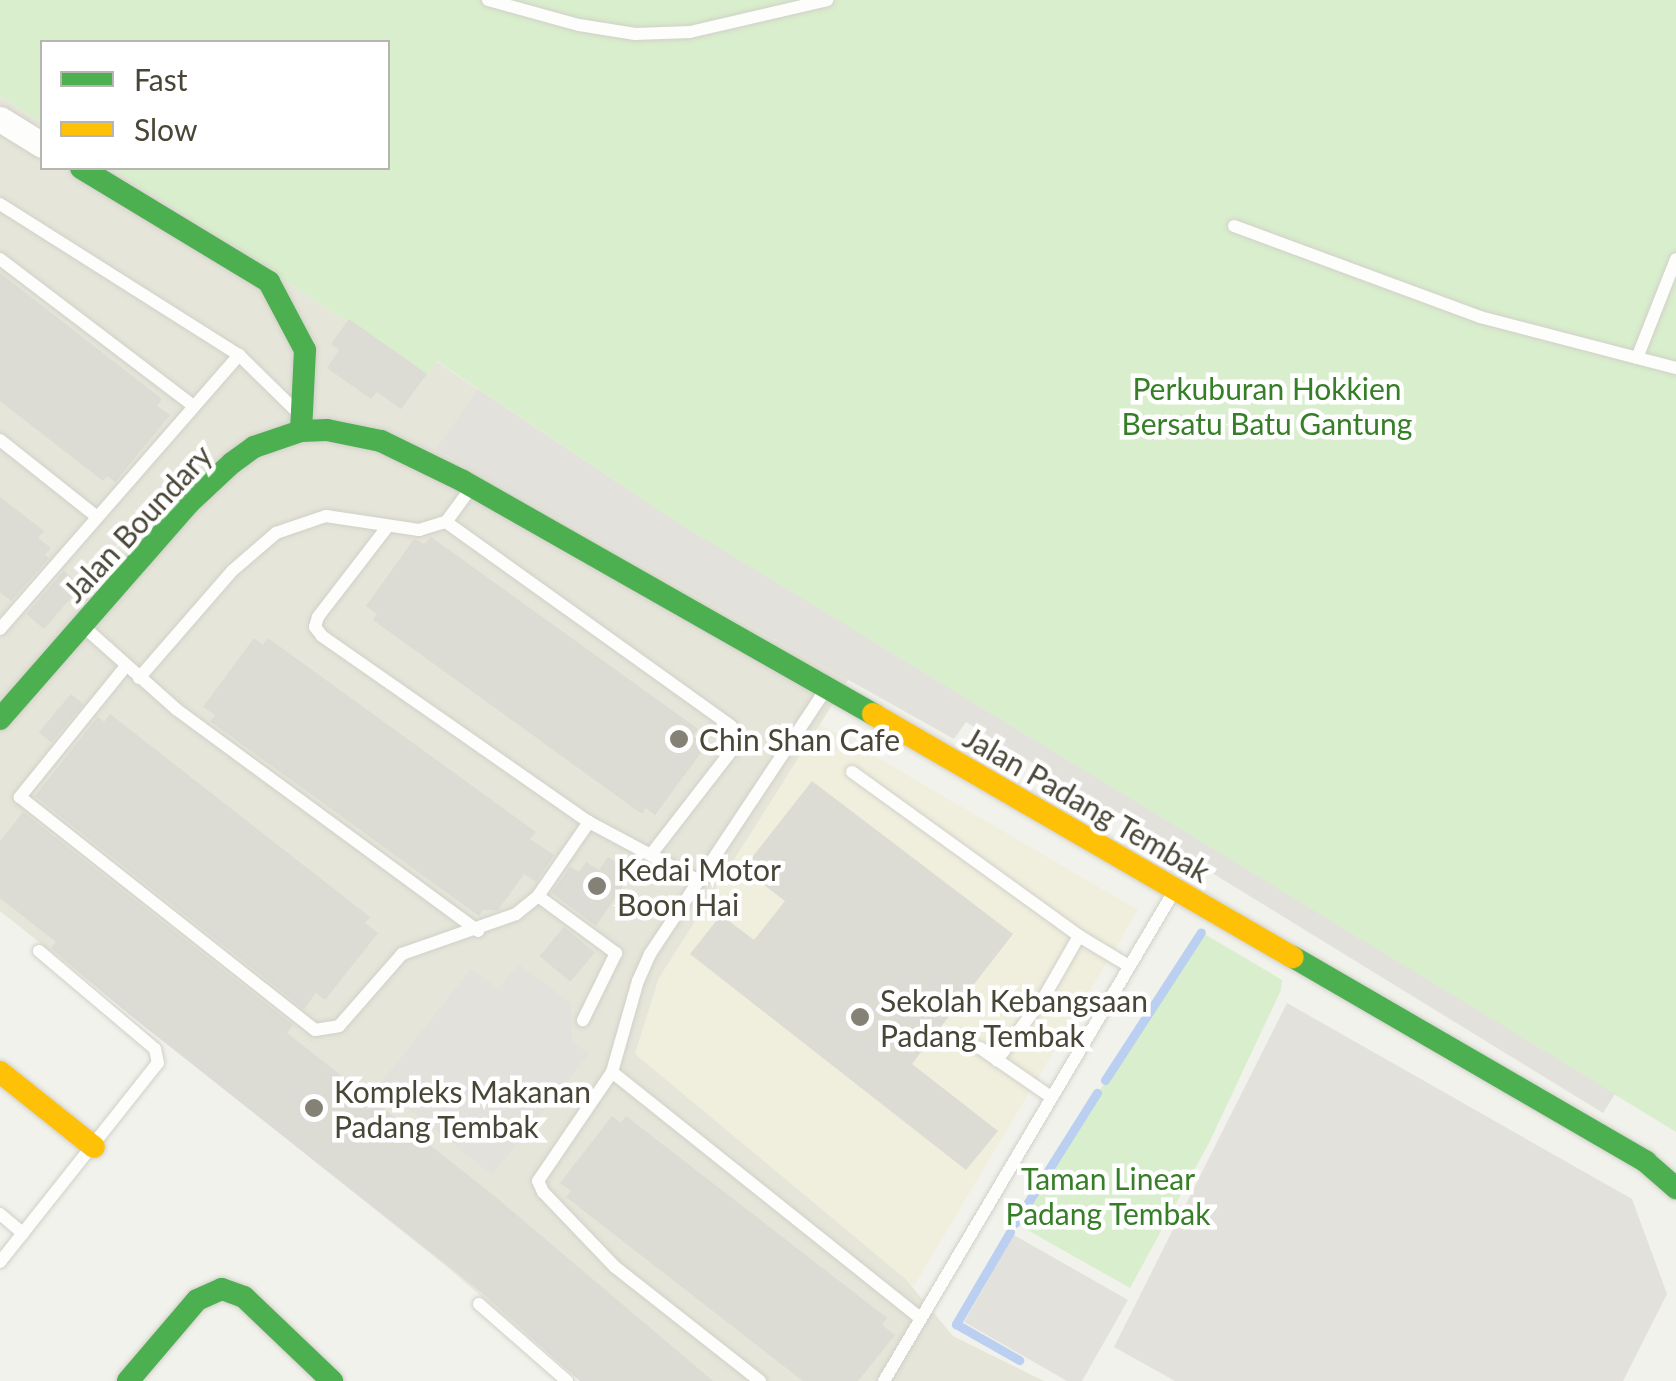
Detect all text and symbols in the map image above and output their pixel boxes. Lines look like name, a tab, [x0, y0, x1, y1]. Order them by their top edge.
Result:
legend	[40, 40, 390, 170]
text: Fast	[134, 61, 188, 97]
text: Slow	[134, 111, 197, 147]
park label: Perkuburan Hokkien Bersatu Batu Gantung	[1122, 370, 1412, 440]
street label: Jalan Boundary	[55, 437, 219, 609]
street label: Jalan Padang Tembak	[957, 719, 1217, 889]
place label: Chin Shan Cafe	[699, 721, 900, 757]
marker: Chin Shan Cafe	[668, 728, 690, 750]
place label: Kedai Motor Boon Hai	[617, 851, 781, 922]
marker: Kedai Motor Boon Hai	[586, 875, 608, 897]
place label: Sekolah Kebangsaan Padang Tembak	[880, 982, 1148, 1052]
marker: Sekolah Kebangsaan Padang Tembak	[849, 1006, 871, 1028]
place label: Kompleks Makanan Padang Tembak	[334, 1073, 591, 1144]
marker: Kompleks Makanan Padang Tembak	[303, 1097, 325, 1119]
park label: Taman Linear Padang Tembak	[1005, 1160, 1211, 1230]

